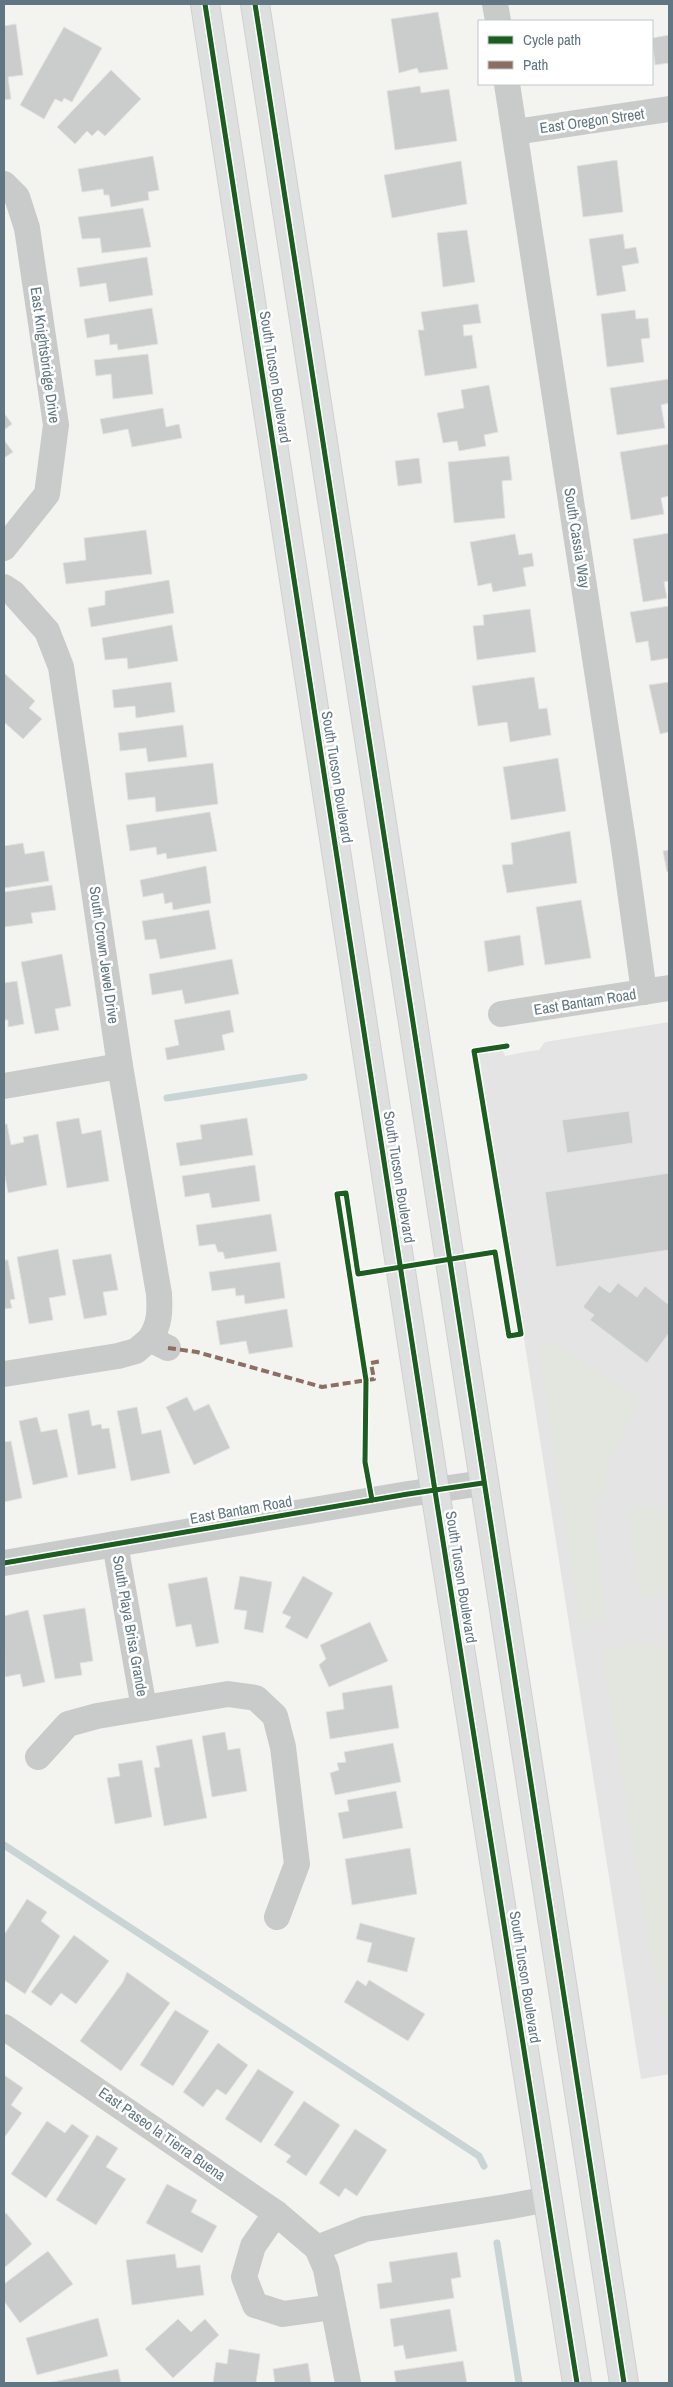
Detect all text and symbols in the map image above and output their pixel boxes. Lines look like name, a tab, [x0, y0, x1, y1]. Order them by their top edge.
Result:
legend	[478, 20, 653, 85]
text: Cycle path	[523, 29, 581, 50]
text: Path	[523, 54, 548, 75]
street label: East Oregon Street	[538, 103, 646, 138]
street label: East Knightsbridge Drive	[26, 285, 65, 425]
street label: South Tucson Boulevard	[255, 309, 296, 444]
street label: South Cassia Way	[559, 486, 596, 590]
street label: South Tucson Boulevard	[317, 709, 358, 844]
street label: South Crown Jewel Drive	[84, 885, 125, 1025]
street label: East Bantam Road	[532, 983, 638, 1020]
street label: South Tucson Boulevard	[379, 1109, 420, 1244]
street label: East Bantam Road	[188, 1490, 294, 1529]
street label: South Tucson Boulevard	[441, 1509, 482, 1644]
street label: South Playa Brisa Grande	[108, 1554, 153, 1698]
street label: South Tucson Boulevard	[505, 1909, 546, 2044]
street label: East Paseo la Tierra Buena	[95, 2082, 230, 2185]

